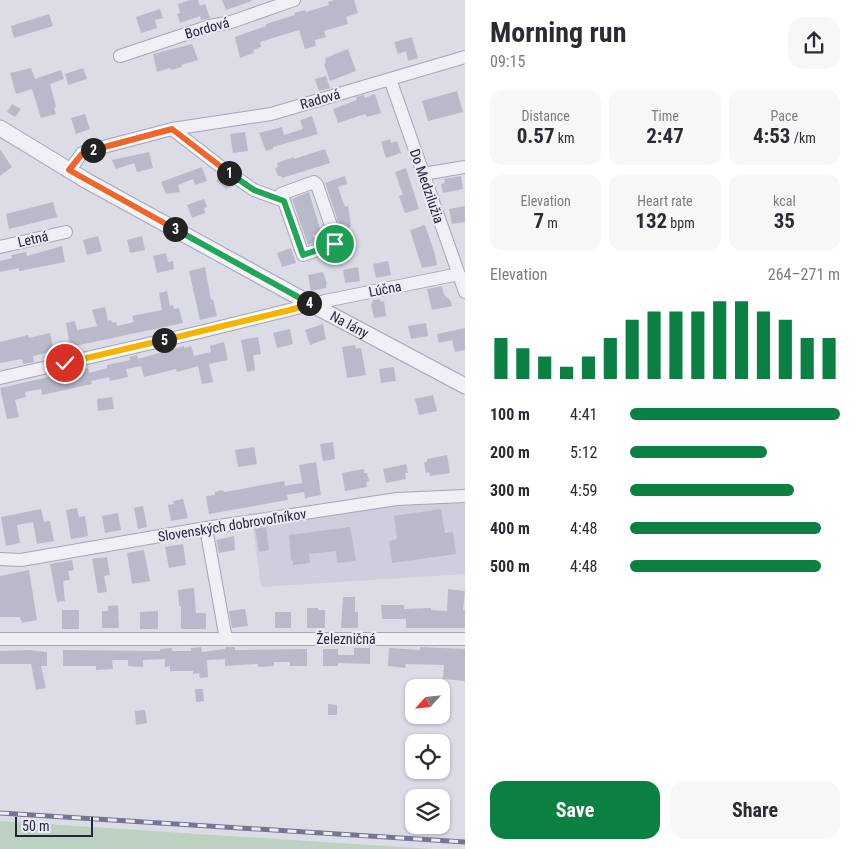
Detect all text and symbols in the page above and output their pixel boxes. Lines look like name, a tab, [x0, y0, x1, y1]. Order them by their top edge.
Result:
street label: Bordová	[183, 14, 231, 42]
text: Morning run	[490, 16, 626, 49]
button: share	[788, 17, 840, 69]
text: 09:15	[490, 52, 525, 71]
street label: Radová	[298, 86, 342, 112]
text: Distance	[522, 108, 570, 124]
text: Time	[651, 108, 679, 124]
text: Pace	[771, 108, 798, 124]
text: 0.57	[517, 124, 555, 148]
text: 2:47	[646, 124, 684, 148]
text: 4:53	[753, 124, 790, 148]
text: km	[555, 130, 575, 146]
text: /km	[790, 130, 816, 146]
pin: 2	[80, 138, 106, 162]
text: 2	[90, 142, 97, 158]
street label: Do Medzilužia	[407, 147, 447, 225]
pin: 1	[216, 160, 242, 186]
text: 1	[226, 165, 233, 181]
text: Elevation	[520, 193, 571, 209]
text: Heart rate	[637, 193, 693, 209]
text: kcal	[773, 193, 796, 209]
text: 7	[533, 209, 544, 233]
text: 132	[635, 209, 667, 233]
text: 35	[774, 209, 795, 233]
text: m	[544, 215, 558, 231]
text: bpm	[667, 215, 695, 231]
pin: 3	[162, 216, 188, 242]
text: 3	[172, 221, 179, 237]
pin	[314, 223, 356, 265]
street label: Letná	[16, 228, 50, 250]
icon: arrive	[321, 230, 349, 258]
text: Elevation	[490, 265, 548, 284]
text: 264–271 m	[768, 265, 840, 284]
street label: Lúčna	[367, 278, 403, 300]
pin: 4	[296, 290, 322, 316]
text: 4	[306, 295, 313, 311]
street label: Na lány	[328, 308, 372, 341]
pin: 5	[152, 328, 176, 352]
text: 5	[161, 332, 168, 348]
pin	[44, 342, 86, 384]
icon: check	[51, 349, 79, 377]
text: 100 m	[490, 405, 530, 424]
text: 4:41	[570, 405, 597, 424]
text: 200 m	[490, 443, 530, 462]
text: 5:12	[570, 443, 597, 462]
text: 300 m	[490, 481, 530, 500]
text: 4:59	[570, 481, 597, 500]
street label: Slovenských dobrovoľníkov	[157, 505, 307, 545]
text: 400 m	[490, 519, 530, 538]
text: 4:48	[570, 519, 597, 538]
text: 500 m	[490, 557, 530, 576]
text: 4:48	[570, 557, 597, 576]
street label: Železničná	[316, 630, 376, 647]
north arrow	[405, 679, 450, 724]
map controls	[405, 679, 450, 834]
button: locate	[405, 734, 450, 779]
button: Save	[490, 781, 660, 839]
button: Share	[670, 781, 840, 839]
button: layers	[405, 789, 450, 834]
scale bar	[15, 814, 92, 837]
text: 50 m	[22, 818, 50, 834]

